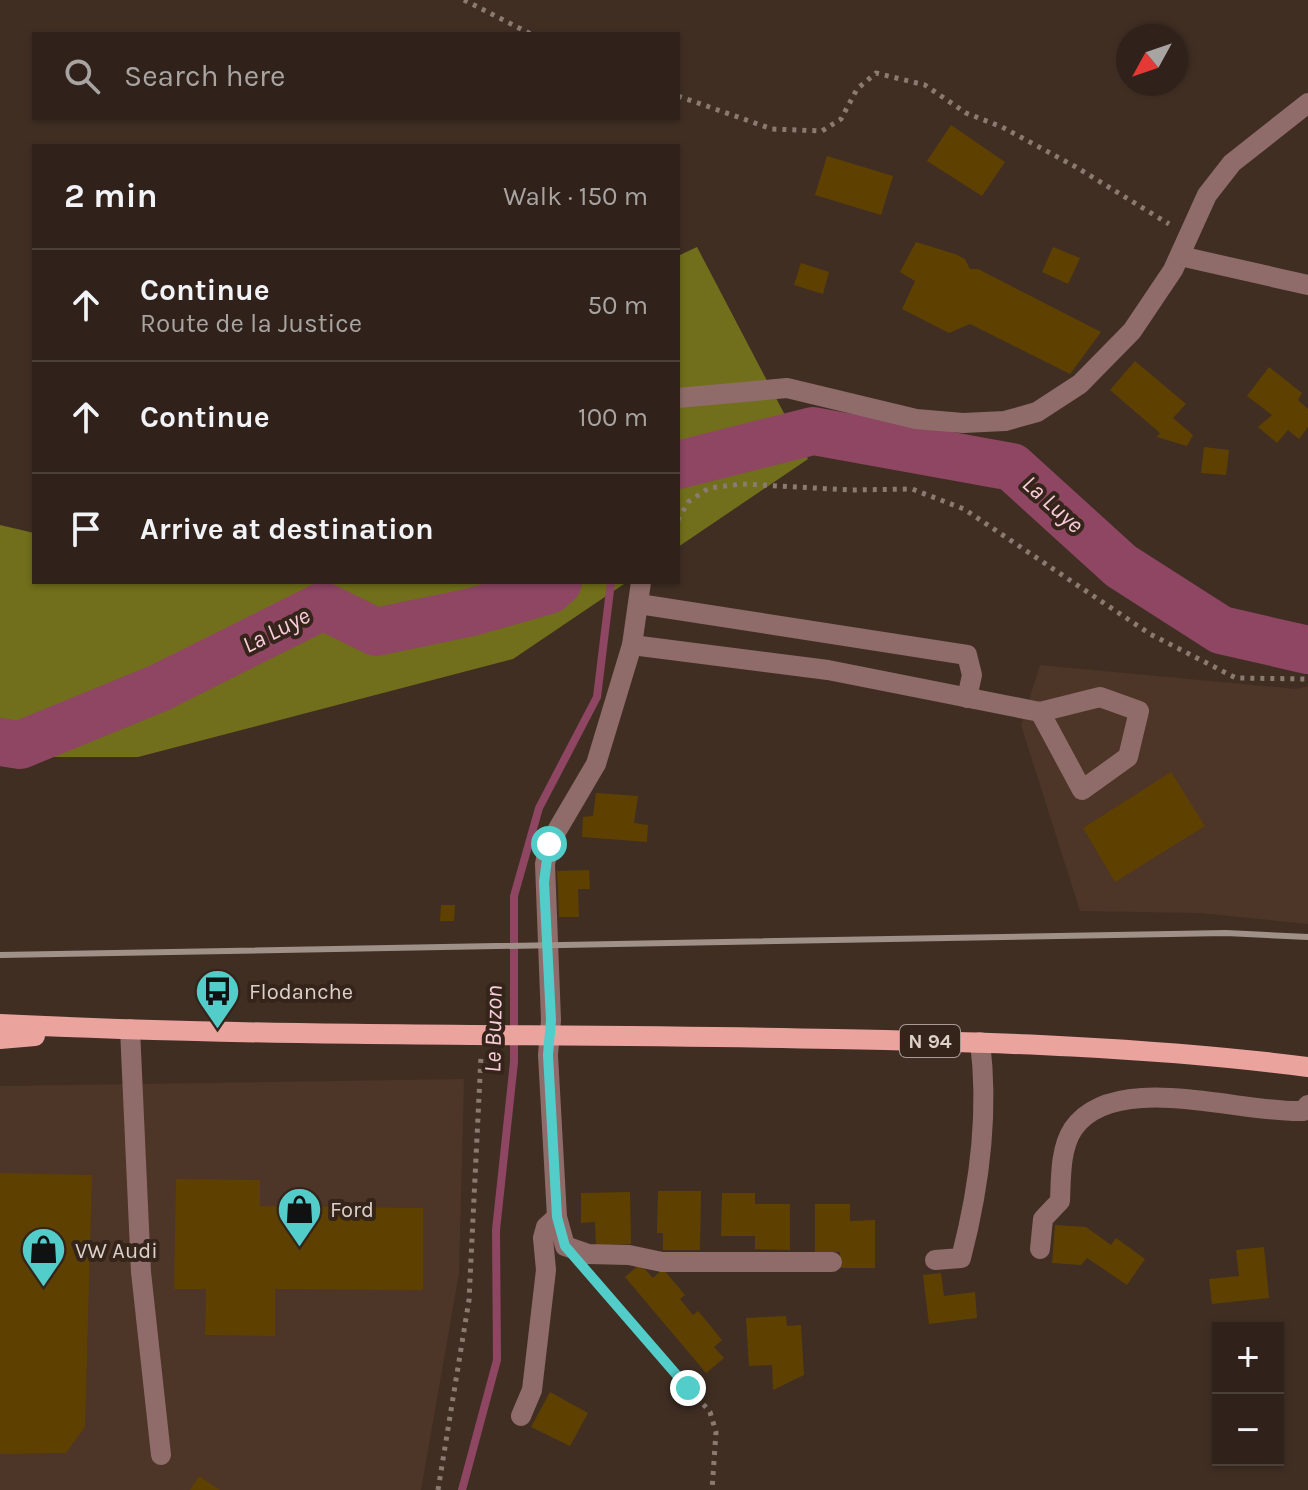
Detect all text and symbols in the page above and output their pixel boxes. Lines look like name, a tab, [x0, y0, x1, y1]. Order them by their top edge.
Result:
north arrow	[1116, 24, 1188, 96]
search box	[32, 32, 680, 120]
icon: search	[60, 54, 104, 98]
text: Search here	[124, 58, 285, 94]
text: 2 min	[64, 176, 158, 216]
text: Walk · 150 m	[503, 181, 648, 212]
text: Continue	[140, 272, 270, 308]
icon: ahead	[64, 283, 108, 327]
text: 50 m	[587, 290, 648, 321]
text: Route de la Justice	[140, 308, 362, 339]
icon: ahead	[64, 395, 108, 439]
text: Continue	[140, 399, 270, 435]
text: 100 m	[578, 402, 648, 433]
water label: La Luye	[1017, 469, 1089, 539]
icon: arrive	[64, 507, 108, 551]
text: Arrive at destination	[140, 511, 434, 547]
water label: La Luye	[238, 601, 314, 659]
route start	[531, 826, 567, 862]
bus stop icon: Flodanche	[194, 967, 242, 1030]
place label: Flodanche	[249, 979, 353, 1005]
water label: Le Buzon	[478, 985, 508, 1073]
road number: N 94	[900, 1025, 960, 1057]
shop icon: Ford	[275, 1185, 323, 1248]
place label: Ford	[330, 1197, 374, 1223]
shop icon: VW Audi	[20, 1226, 68, 1289]
place label: VW Audi	[75, 1238, 158, 1264]
map controls	[1212, 1322, 1284, 1466]
button: +	[1212, 1322, 1284, 1394]
route end	[670, 1370, 706, 1406]
button: −	[1212, 1394, 1284, 1466]

